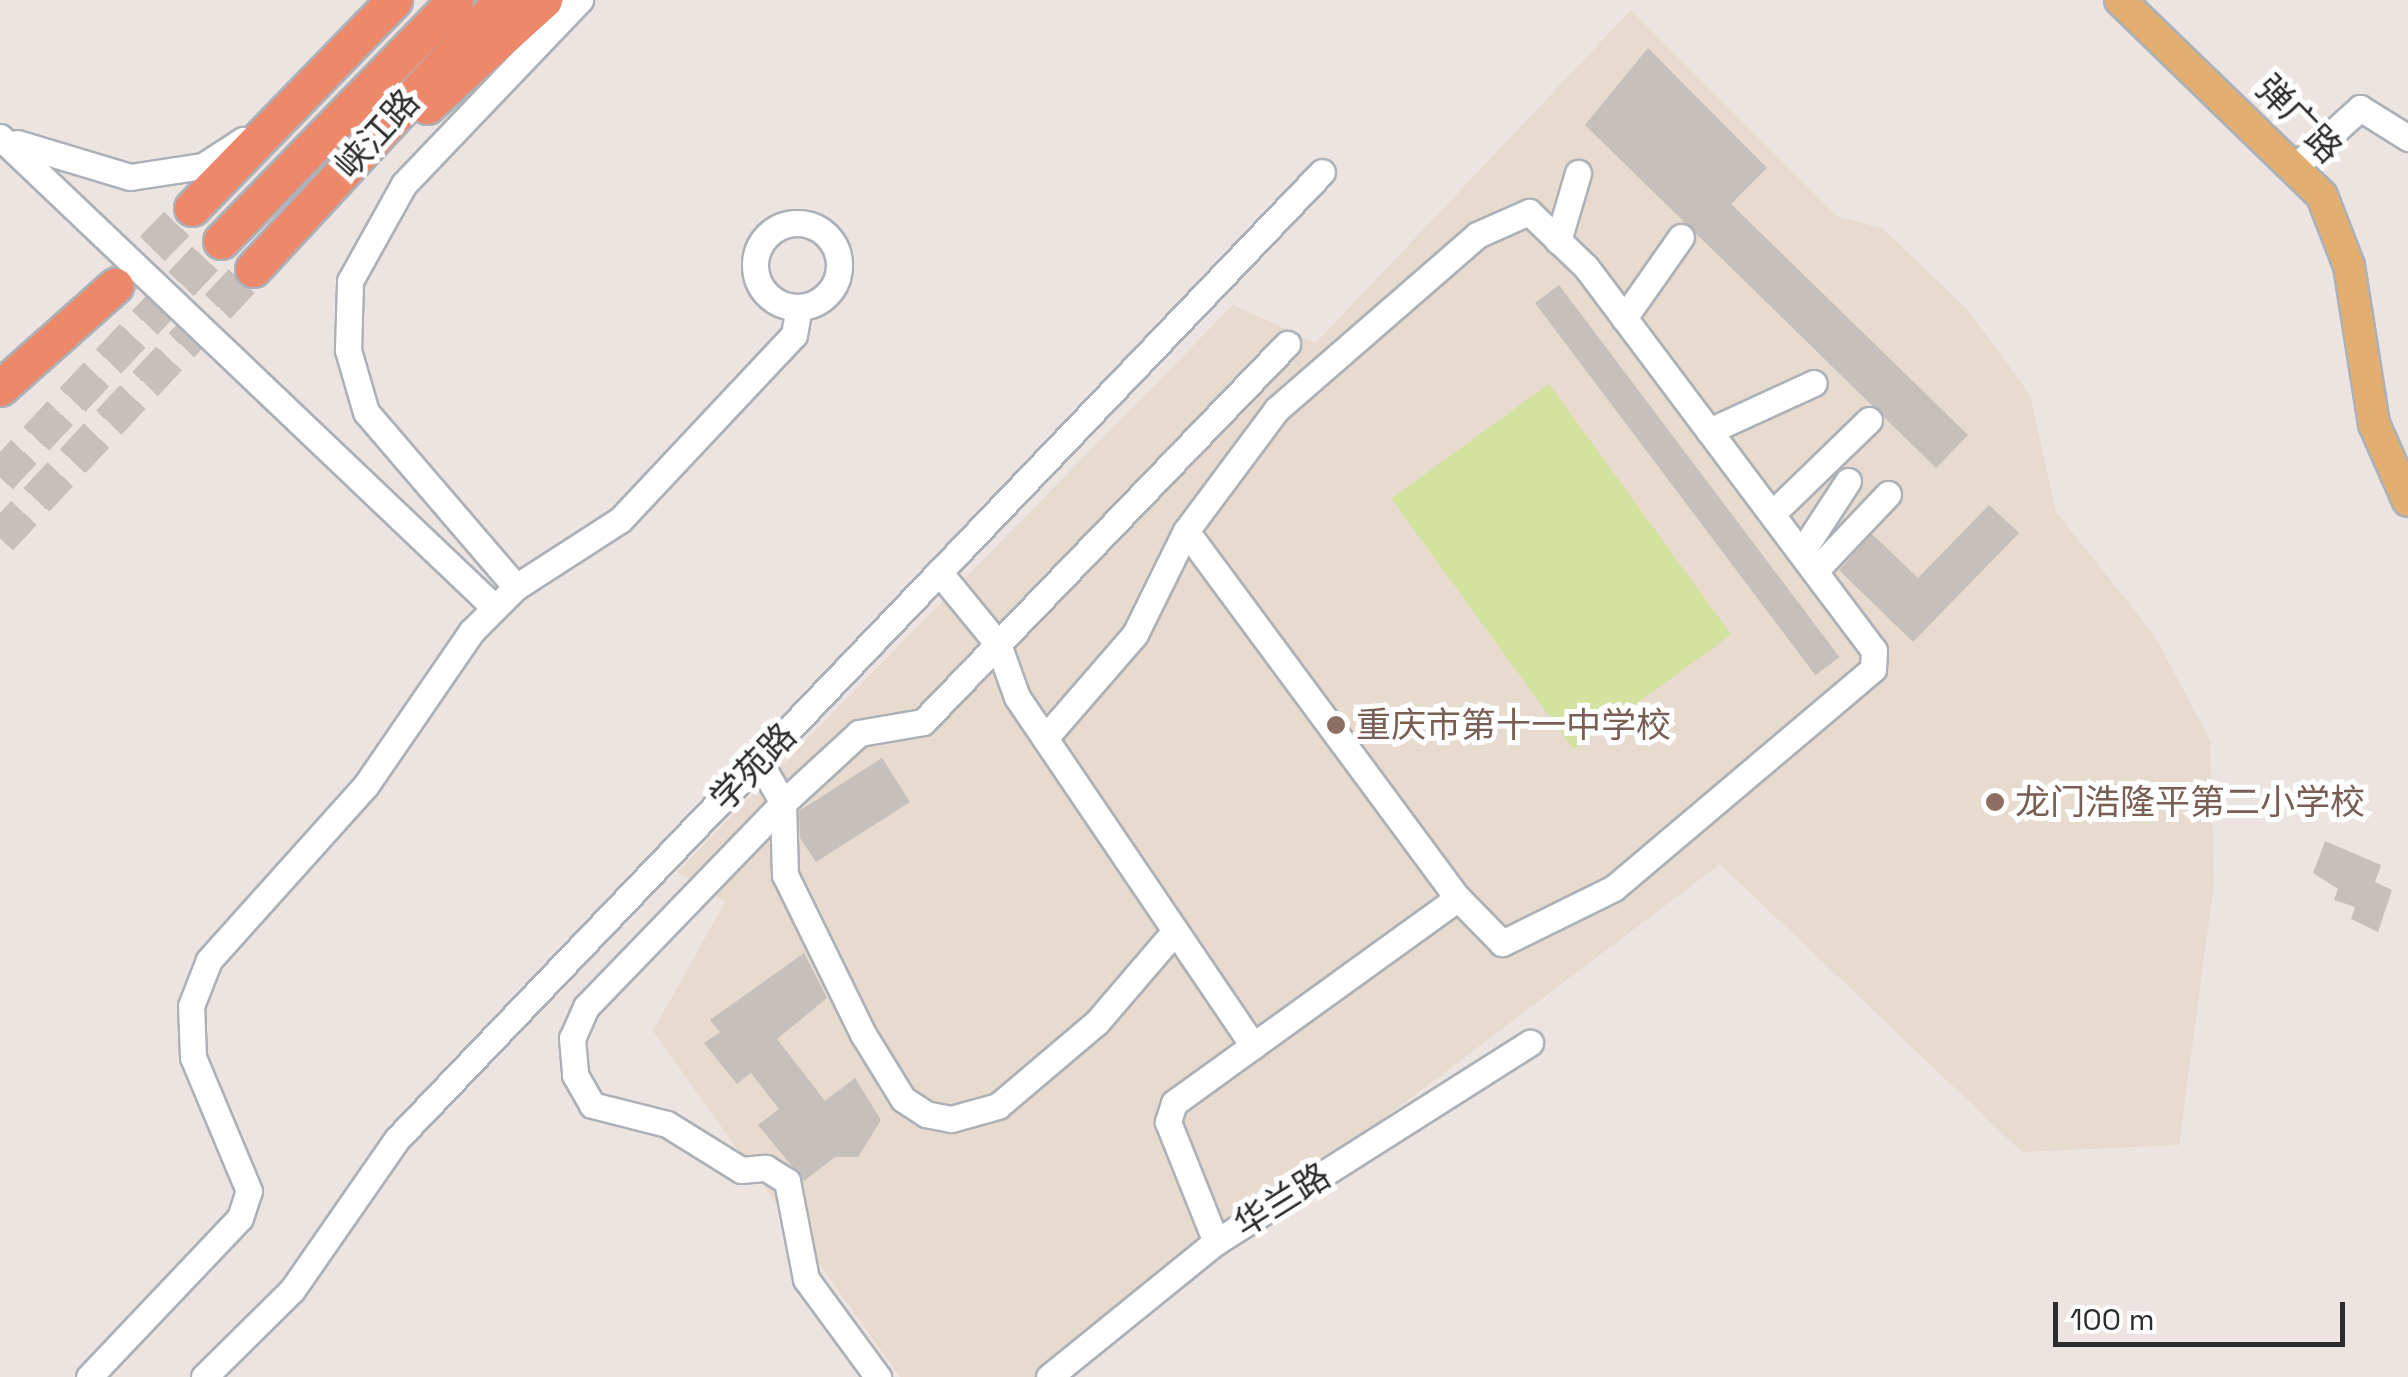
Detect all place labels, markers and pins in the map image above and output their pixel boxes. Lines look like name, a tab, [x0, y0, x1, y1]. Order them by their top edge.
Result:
place label: 重庆市第十一中学校	[1356, 704, 1671, 746]
marker: 重庆市第十一中学校	[1325, 714, 1347, 736]
place label: 龙门浩隆平第二小学校	[2015, 781, 2365, 823]
marker: 龙门浩隆平第二小学校	[1984, 791, 2006, 813]

